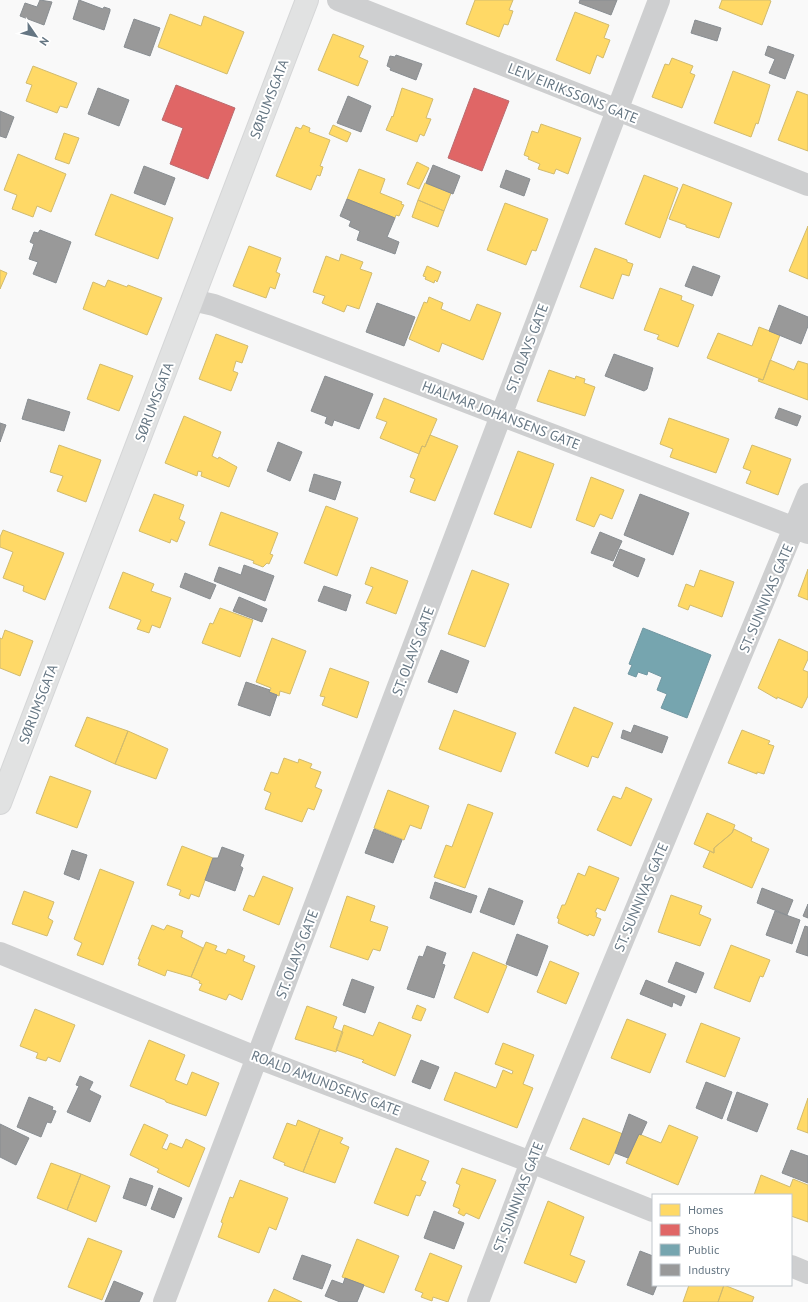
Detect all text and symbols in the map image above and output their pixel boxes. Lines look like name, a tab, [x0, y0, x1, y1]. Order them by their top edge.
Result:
north arrow	[16, 16, 56, 56]
text: N	[36, 35, 52, 49]
street label: SØRUMSGATA	[246, 56, 293, 141]
street label: LEIV EIRIKSSONS GATE	[505, 59, 641, 127]
street label: ST. OLAVS GATE	[502, 301, 552, 395]
street label: SØRUMSGATA	[131, 359, 178, 444]
street label: HJALMAR JOHANSENS GATE	[420, 377, 582, 453]
street label: ST. SUNNIVAS GATE	[735, 541, 797, 655]
street label: ST. OLAVS GATE	[388, 604, 438, 698]
street label: SØRUMSGATA	[15, 661, 62, 746]
street label: ST. SUNNIVAS GATE	[610, 840, 672, 954]
street label: ST. OLAVS GATE	[272, 907, 322, 1001]
street label: ROALD AMUNDSENS GATE	[249, 1046, 403, 1120]
street label: ST. SUNNIVAS GATE	[489, 1139, 547, 1255]
legend	[652, 1194, 792, 1286]
text: Homes	[688, 1202, 723, 1217]
text: Shops	[688, 1222, 719, 1237]
text: Public	[688, 1242, 720, 1257]
text: Industry	[688, 1262, 730, 1277]

